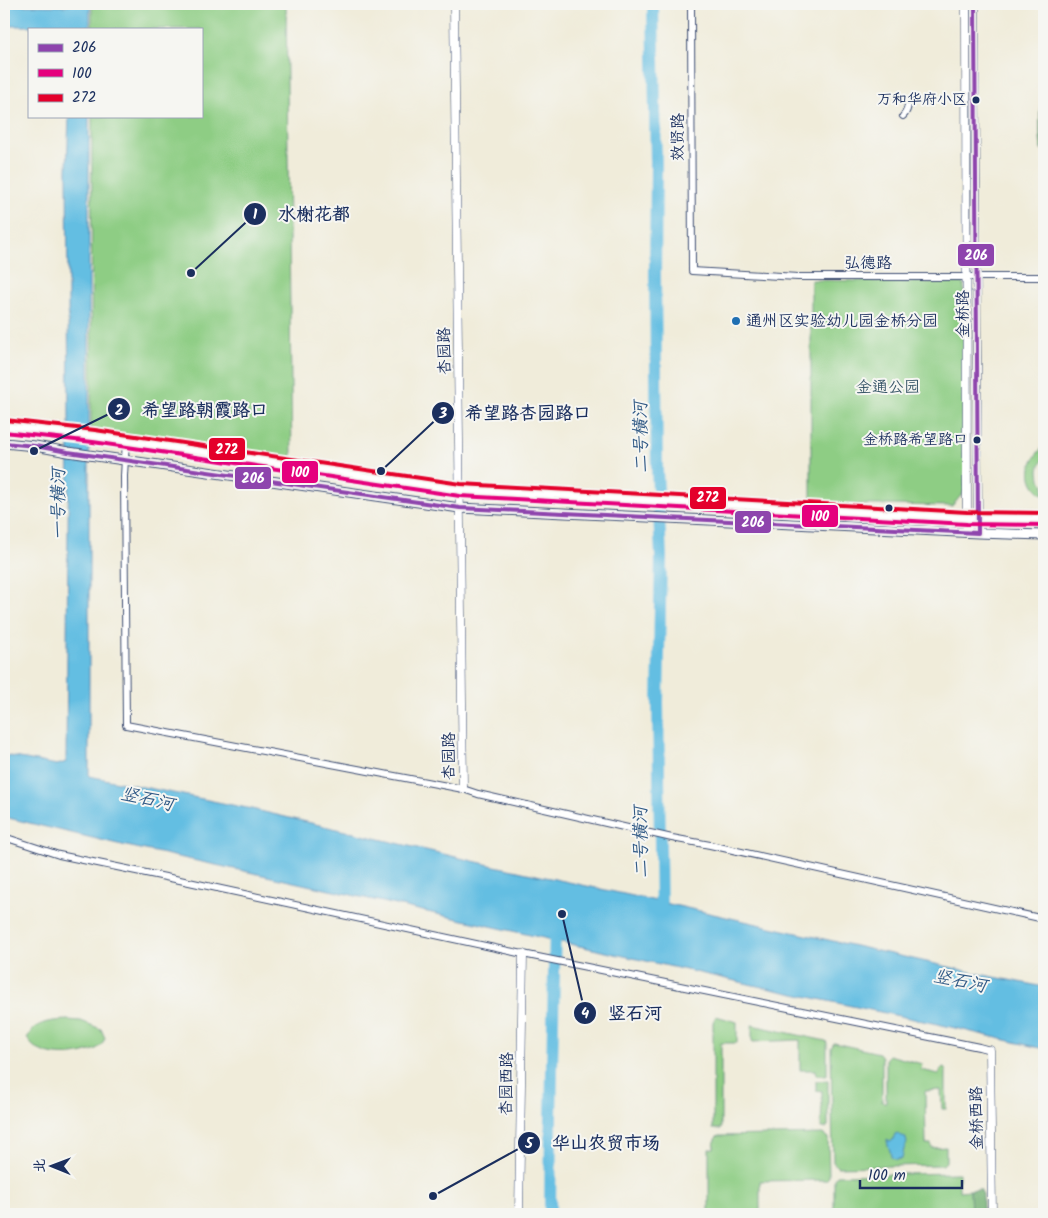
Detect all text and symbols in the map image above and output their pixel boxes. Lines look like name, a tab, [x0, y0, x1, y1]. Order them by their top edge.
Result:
legend	[28, 28, 202, 118]
text: 206	[72, 36, 97, 60]
text: 100	[72, 62, 92, 86]
text: 272	[72, 86, 96, 110]
place label: 万和华府小区	[877, 88, 967, 112]
marker: 万和华府小区	[971, 95, 981, 105]
street label: 效贤路	[666, 113, 691, 161]
callout: 水榭花都	[243, 198, 360, 231]
text: 水榭花都	[278, 201, 350, 230]
text: 1	[253, 203, 258, 227]
line badge: 206	[957, 243, 995, 267]
text: 206	[965, 245, 988, 267]
street label: 弘德路	[844, 251, 892, 276]
street label: 金桥路	[951, 290, 976, 338]
place label: 通州区实验幼儿园金桥分园	[746, 309, 938, 334]
marker: 通州区实验幼儿园金桥分园	[730, 315, 742, 327]
street label: 杏园路	[432, 327, 458, 375]
park label: 金通公园	[856, 375, 920, 400]
callout: 希望路朝霞路口	[107, 393, 278, 426]
callout: 希望路杏园路口	[430, 396, 601, 429]
text: 希望路朝霞路口	[142, 397, 268, 426]
water label: 二号横河	[627, 398, 657, 473]
text: 2	[115, 399, 124, 423]
text: 希望路杏园路口	[465, 400, 591, 429]
text: 3	[438, 402, 447, 426]
place label: 金桥路希望路口	[863, 428, 968, 452]
marker: 金桥路希望路口	[972, 435, 982, 445]
line badge: 272	[208, 437, 246, 461]
text: 272	[216, 439, 238, 461]
line badge: 100	[281, 460, 319, 484]
text: 100	[291, 462, 310, 484]
water label: 一号横河	[45, 465, 74, 540]
line badge: 206	[234, 466, 272, 490]
text: 206	[242, 468, 265, 490]
line badge: 272	[689, 486, 727, 510]
text: 272	[697, 487, 719, 509]
unlabelled marker	[884, 503, 894, 513]
line badge: 100	[801, 504, 839, 528]
text: 100	[811, 506, 830, 528]
line badge: 206	[734, 510, 772, 534]
text: 206	[742, 512, 765, 534]
street label: 杏园路	[437, 732, 462, 780]
water label: 竖石河	[117, 780, 179, 821]
water label: 二号横河	[627, 803, 657, 878]
water label: 竖石河	[931, 962, 992, 1002]
callout: 竖石河	[573, 996, 672, 1029]
text: 竖石河	[608, 1000, 662, 1029]
text: 4	[581, 1002, 589, 1026]
street label: 杏园西路	[494, 1052, 520, 1116]
street label: 金桥西路	[964, 1086, 990, 1150]
callout: 华山农贸市场	[517, 1126, 670, 1159]
text: 华山农贸市场	[552, 1130, 660, 1159]
text: 5	[524, 1132, 534, 1156]
north arrow	[28, 1140, 78, 1190]
scale bar	[860, 1158, 963, 1190]
text: 北	[29, 1159, 51, 1173]
text: 100 m	[868, 1164, 906, 1188]

